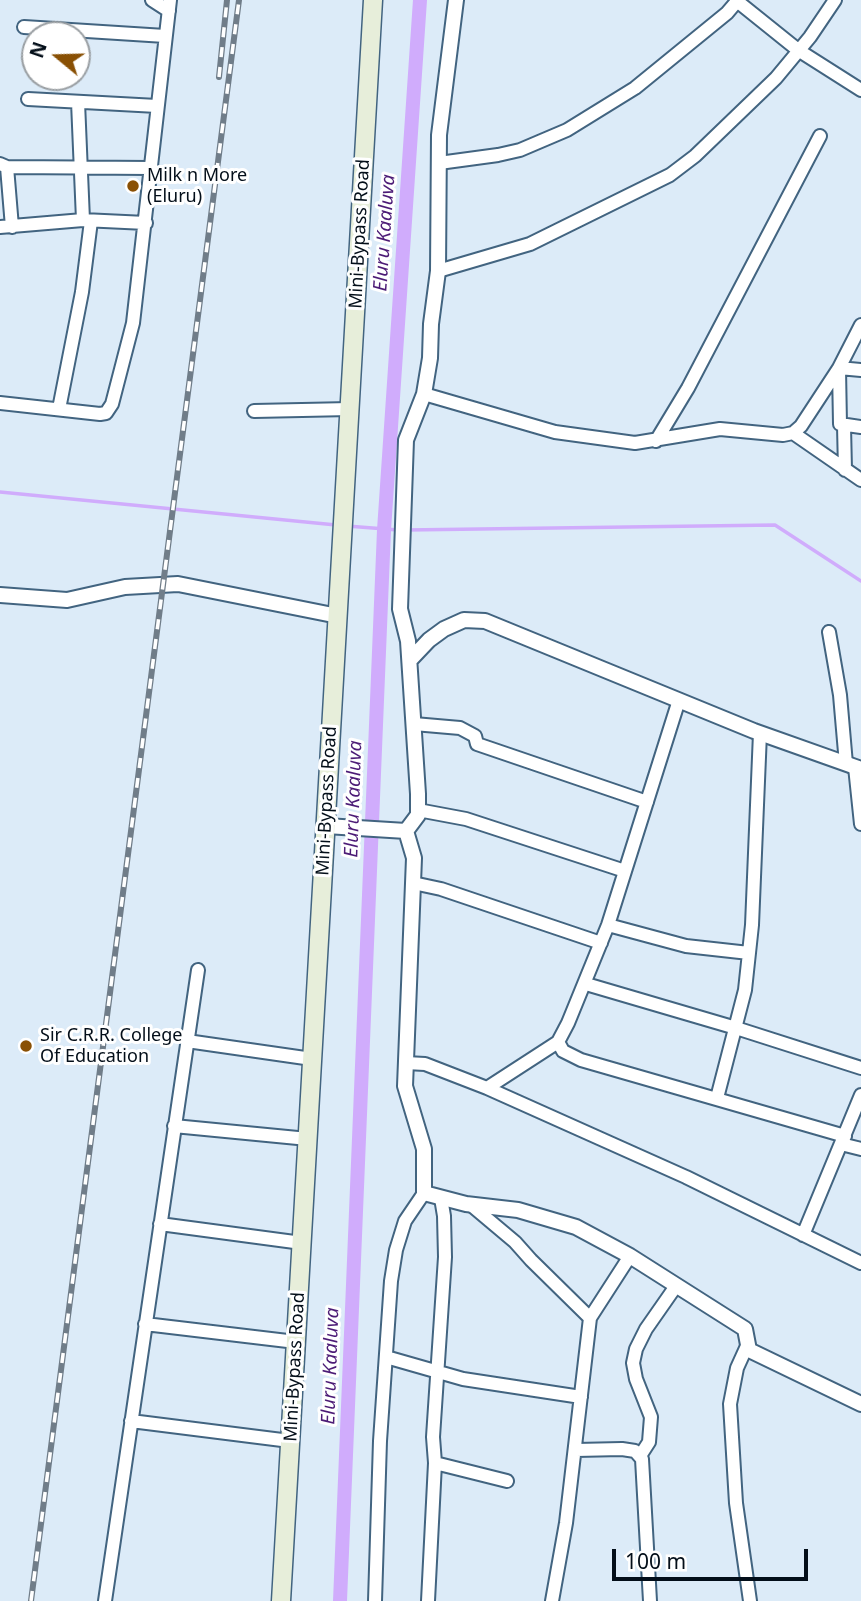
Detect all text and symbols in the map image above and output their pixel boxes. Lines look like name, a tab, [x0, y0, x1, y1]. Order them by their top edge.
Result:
north arrow	[21, 21, 91, 91]
text: N	[23, 38, 53, 61]
street label: Mini-Bypass Road	[345, 159, 375, 309]
place label: Milk n More (Eluru)	[147, 165, 247, 208]
water label: Eluru Kaaluva	[370, 174, 400, 292]
marker: Milk n More (Eluru)	[125, 178, 141, 194]
street label: Mini-Bypass Road	[312, 726, 342, 876]
water label: Eluru Kaaluva	[341, 740, 367, 858]
place label: Sir C.R.R. College Of Education	[40, 1025, 182, 1068]
marker: Sir C.R.R. College Of Education	[18, 1038, 34, 1054]
street label: Mini-Bypass Road	[280, 1292, 310, 1442]
water label: Eluru Kaaluva	[318, 1307, 344, 1425]
scale bar	[616, 1534, 812, 1578]
text: 100 m	[625, 1547, 686, 1575]

